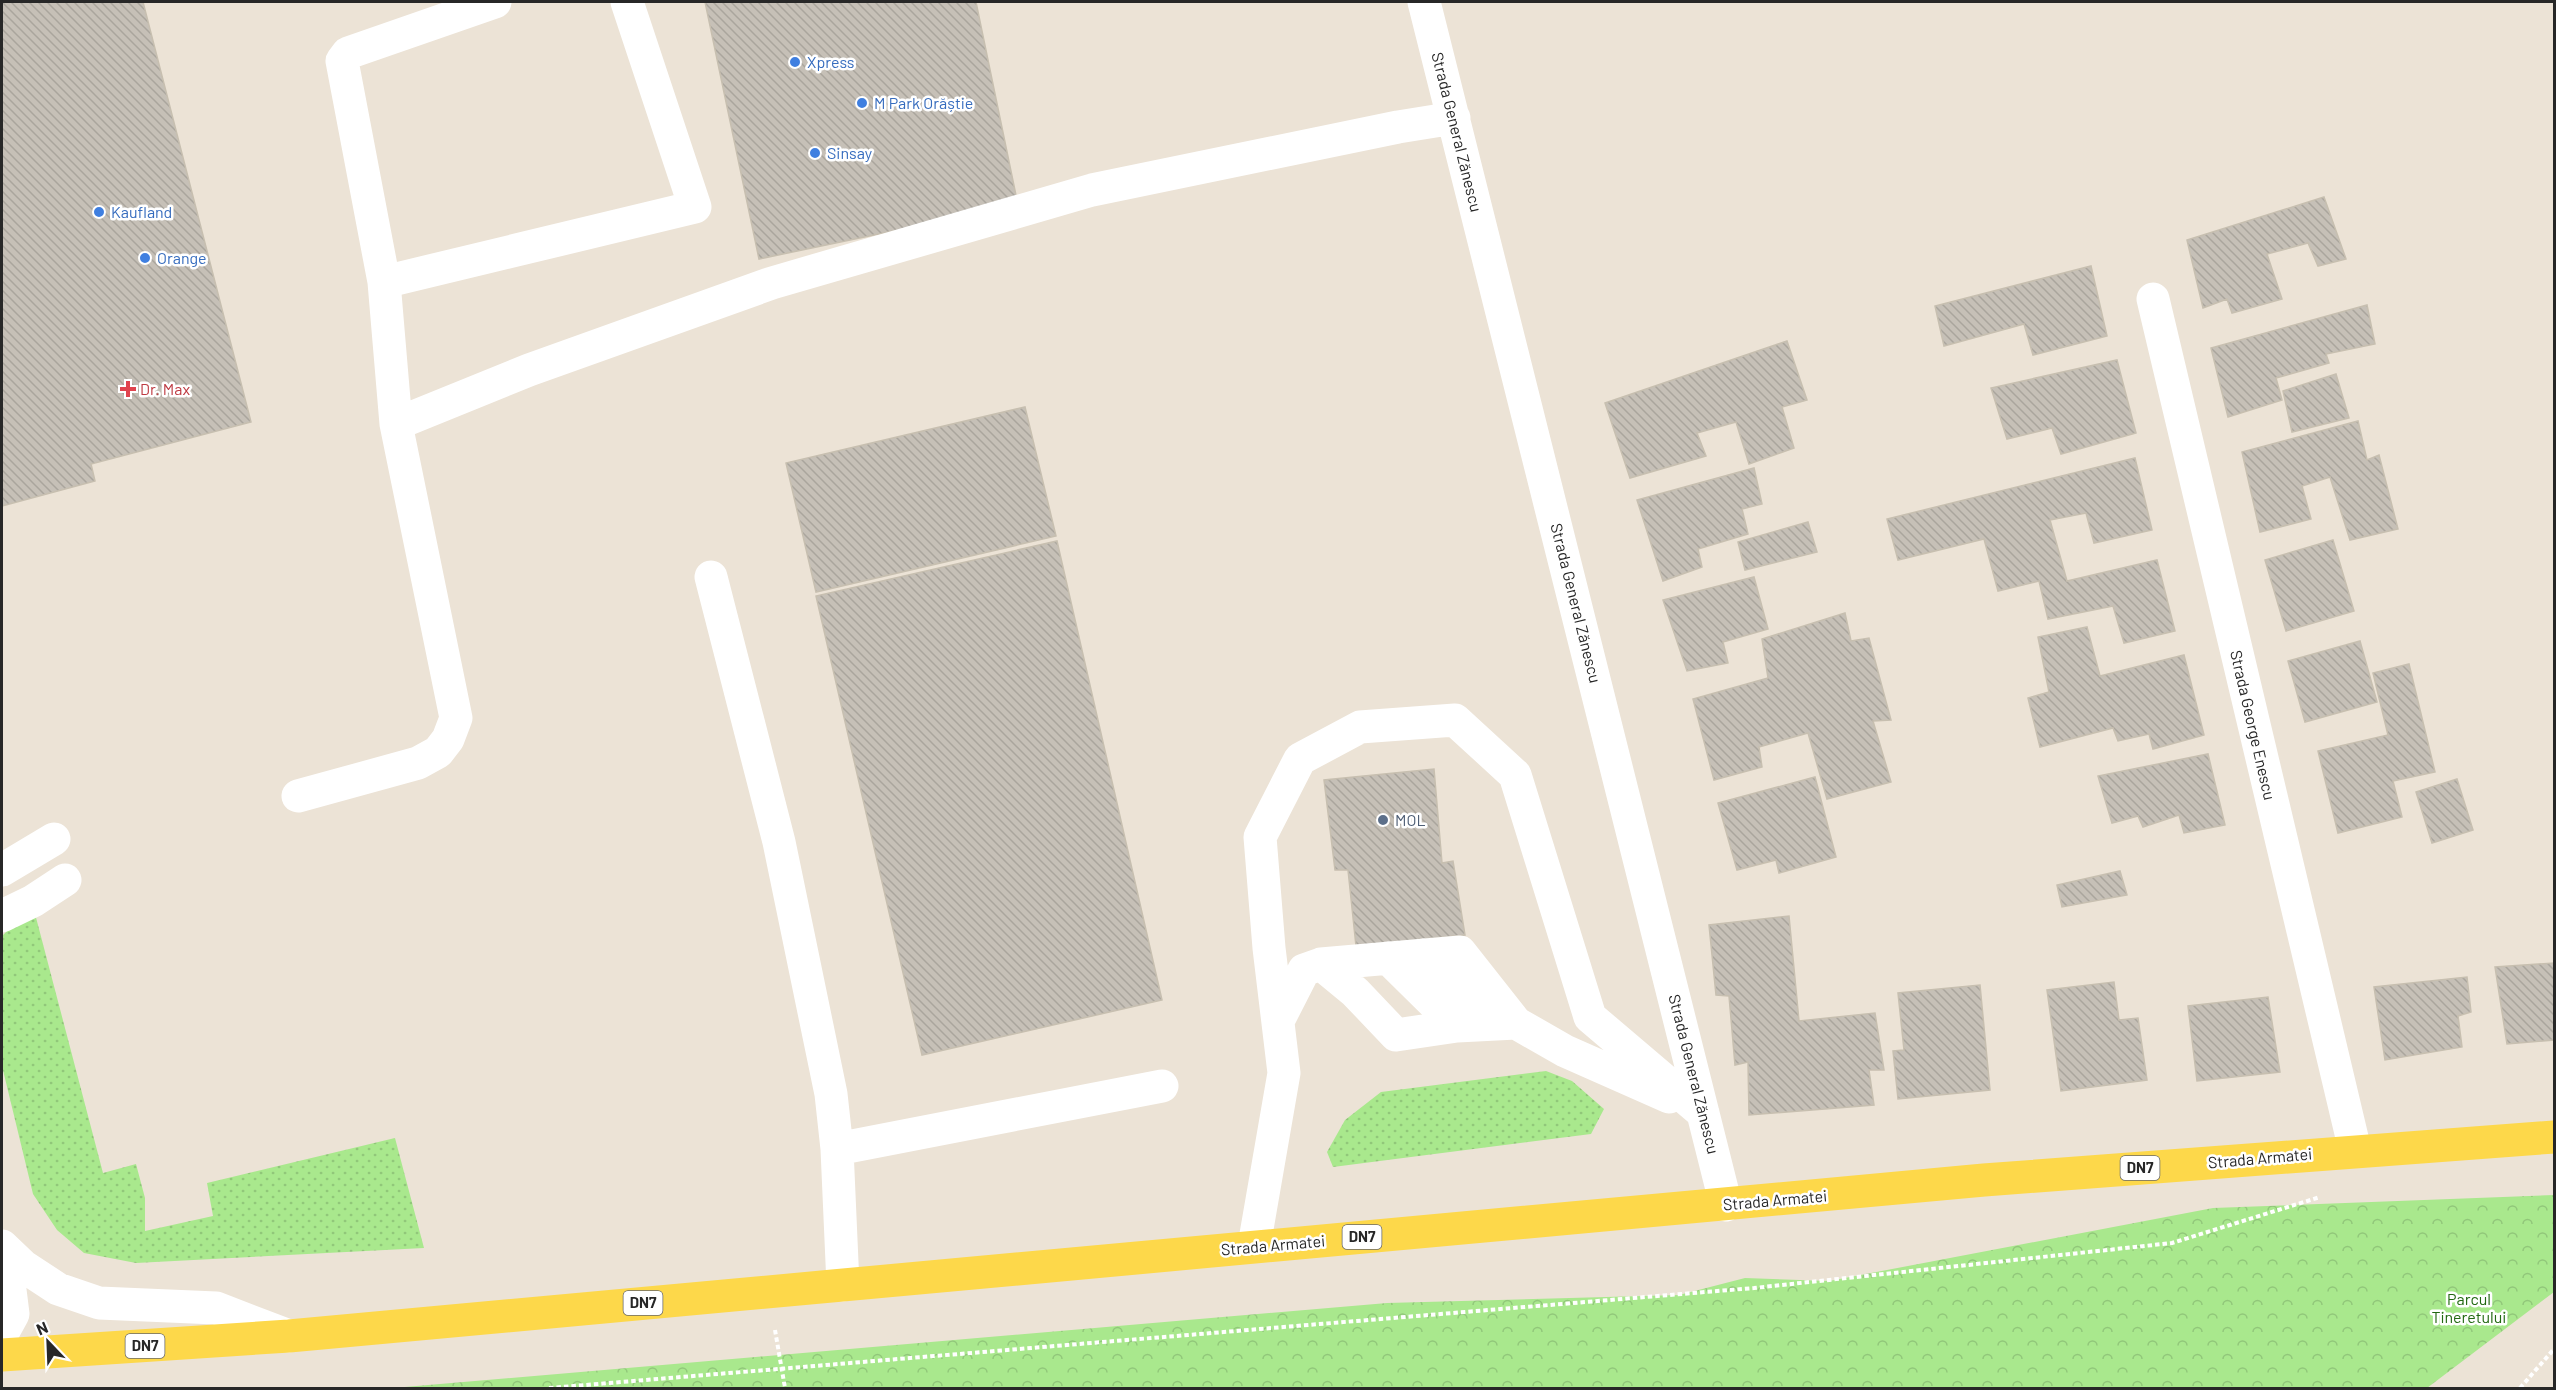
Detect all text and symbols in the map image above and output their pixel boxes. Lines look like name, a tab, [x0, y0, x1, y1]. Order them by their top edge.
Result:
street label: Strada General Zănescu	[1428, 50, 1487, 214]
place label: Xpress	[807, 52, 855, 71]
marker: Xpress	[788, 55, 802, 69]
place label: M Park Orăștie	[874, 93, 973, 112]
marker: M Park Orăștie	[855, 96, 869, 110]
place label: Sinsay	[827, 143, 873, 162]
marker: Sinsay	[808, 146, 822, 160]
place label: Kaufland	[111, 202, 172, 221]
marker: Kaufland	[92, 205, 106, 219]
place label: Orange	[157, 248, 207, 267]
marker: Orange	[138, 251, 152, 265]
place label: Dr. Max	[140, 379, 190, 398]
marker: Dr. Max	[121, 382, 135, 396]
street label: Strada General Zănescu	[1547, 521, 1606, 685]
street label: Strada George Enescu	[2227, 648, 2280, 802]
place label: MOL	[1395, 810, 1425, 829]
marker: MOL	[1376, 813, 1390, 827]
street label: Strada General Zănescu	[1665, 992, 1724, 1156]
street label: Strada Armatei	[2207, 1143, 2313, 1172]
road number: DN7	[2120, 1156, 2160, 1180]
street label: Strada Armatei	[1722, 1185, 1828, 1214]
road number: DN7	[1342, 1225, 1382, 1249]
street label: Strada Armatei	[1220, 1230, 1326, 1259]
park label: Parcul Tineretului	[2432, 1289, 2506, 1326]
road number: DN7	[624, 1291, 662, 1315]
north arrow	[18, 1312, 78, 1372]
text: N	[33, 1317, 51, 1339]
road number: DN7	[126, 1334, 164, 1358]

